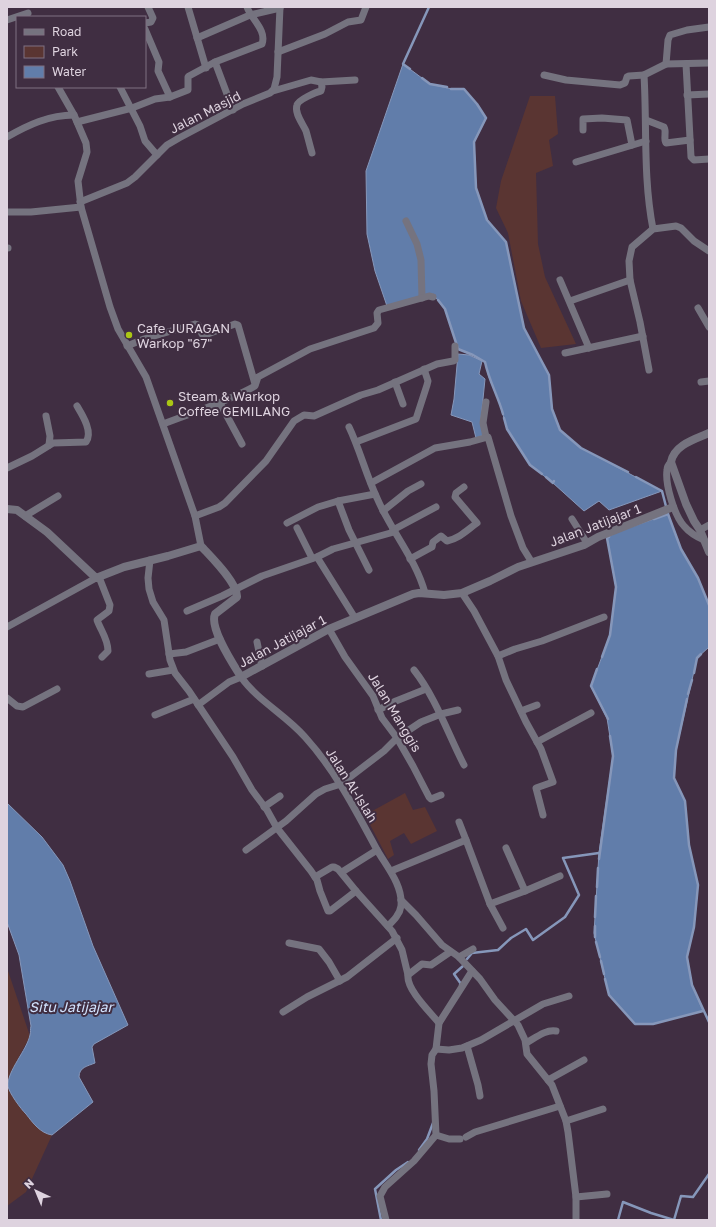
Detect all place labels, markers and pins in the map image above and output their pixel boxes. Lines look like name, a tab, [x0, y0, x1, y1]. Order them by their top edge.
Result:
place label: Cafe JURAGAN Warkop "67"	[137, 320, 230, 351]
marker: Cafe JURAGAN Warkop "67"	[124, 330, 134, 340]
place label: Steam & Warkop Coffee GEMILANG	[178, 388, 290, 419]
marker: Steam & Warkop Coffee GEMILANG	[165, 398, 175, 408]

